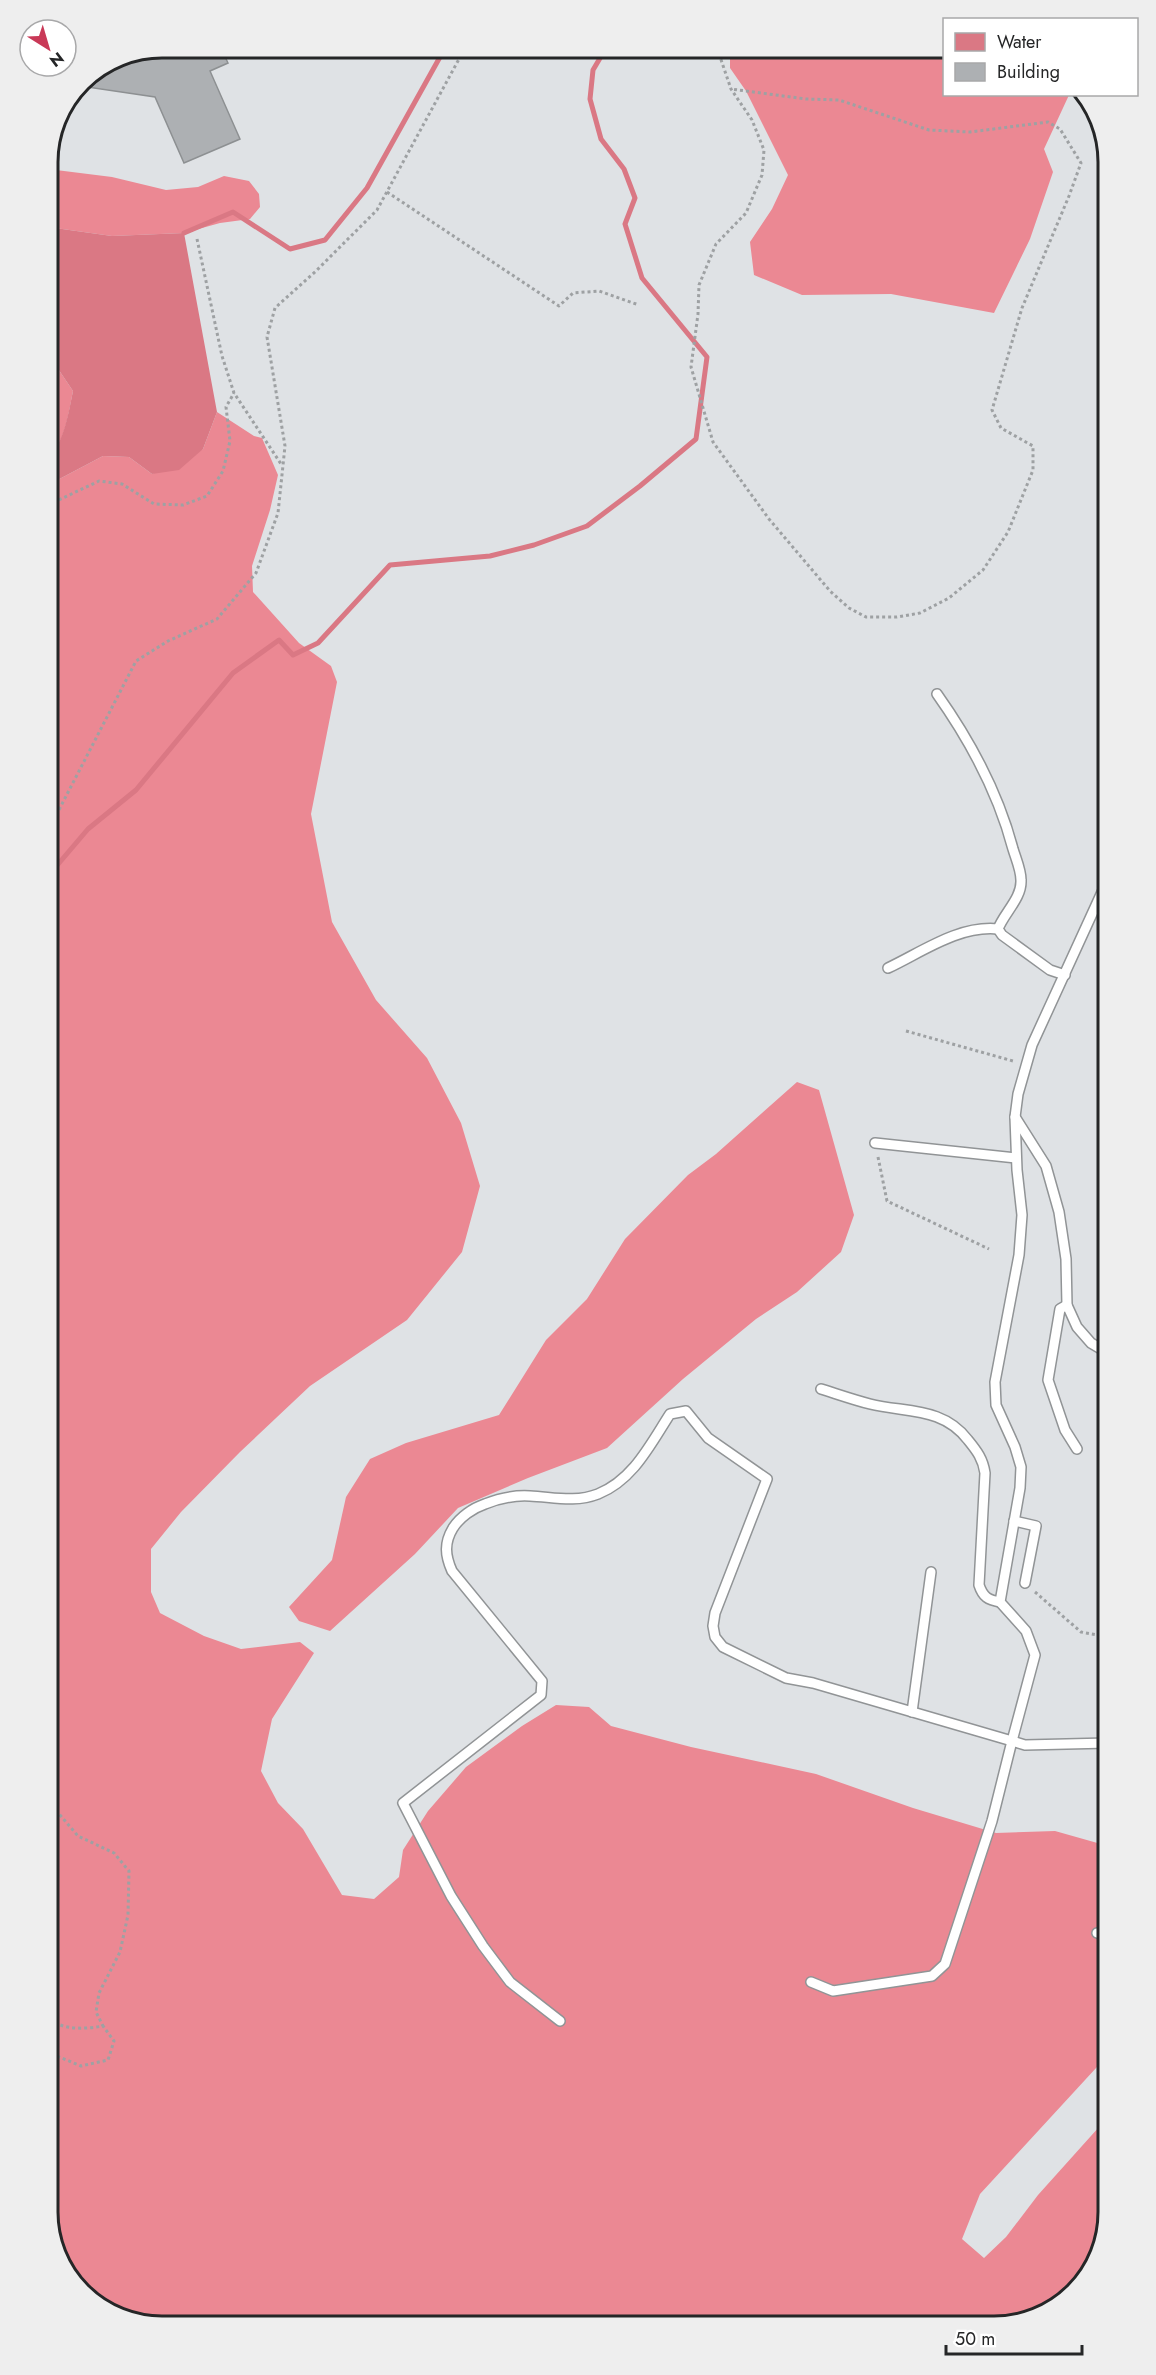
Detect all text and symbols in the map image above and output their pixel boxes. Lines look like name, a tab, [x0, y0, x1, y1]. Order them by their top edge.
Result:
north arrow	[18, 18, 78, 78]
legend	[943, 18, 1138, 96]
text: Water	[997, 29, 1042, 55]
text: N	[45, 47, 69, 73]
text: Building	[997, 59, 1060, 85]
scale bar	[946, 2318, 1082, 2356]
text: 50 m	[955, 2326, 995, 2352]

